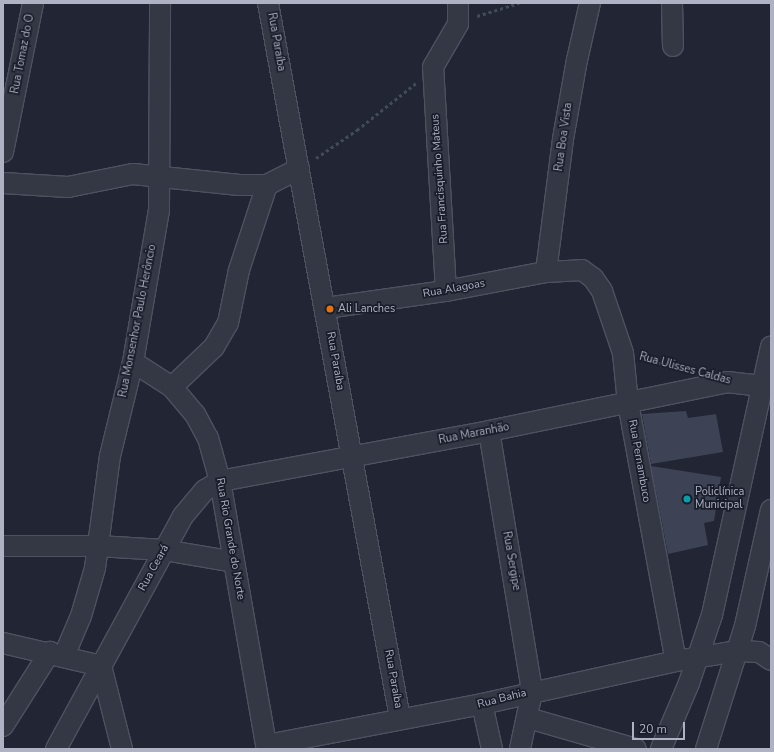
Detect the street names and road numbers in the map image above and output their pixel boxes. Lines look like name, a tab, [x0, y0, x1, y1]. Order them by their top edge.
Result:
street label: Rua Paraíba	[264, 12, 288, 72]
street label: Rua Tomaz do O	[9, 13, 37, 95]
street label: Rua Boa Vista	[553, 102, 575, 172]
street label: Rua Francisquinho Mateus	[429, 114, 451, 244]
street label: Rua Monsenhor Paulo Herôncio	[117, 243, 159, 399]
street label: Rua Alagoas	[422, 277, 486, 301]
street label: Rua Paraíba	[323, 331, 347, 391]
street label: Rua Ulisses Caldas	[638, 350, 732, 388]
street label: Rua Pernambuco	[625, 419, 653, 503]
street label: Rua Maranhão	[438, 421, 510, 447]
street label: Rua Rio Grande do Norte	[213, 477, 247, 601]
street label: Rua Sergipe	[499, 530, 523, 592]
street label: Rua Ceará	[136, 543, 172, 593]
street label: Rua Paraíba	[381, 649, 405, 709]
street label: Rua Bahia	[476, 687, 528, 711]

